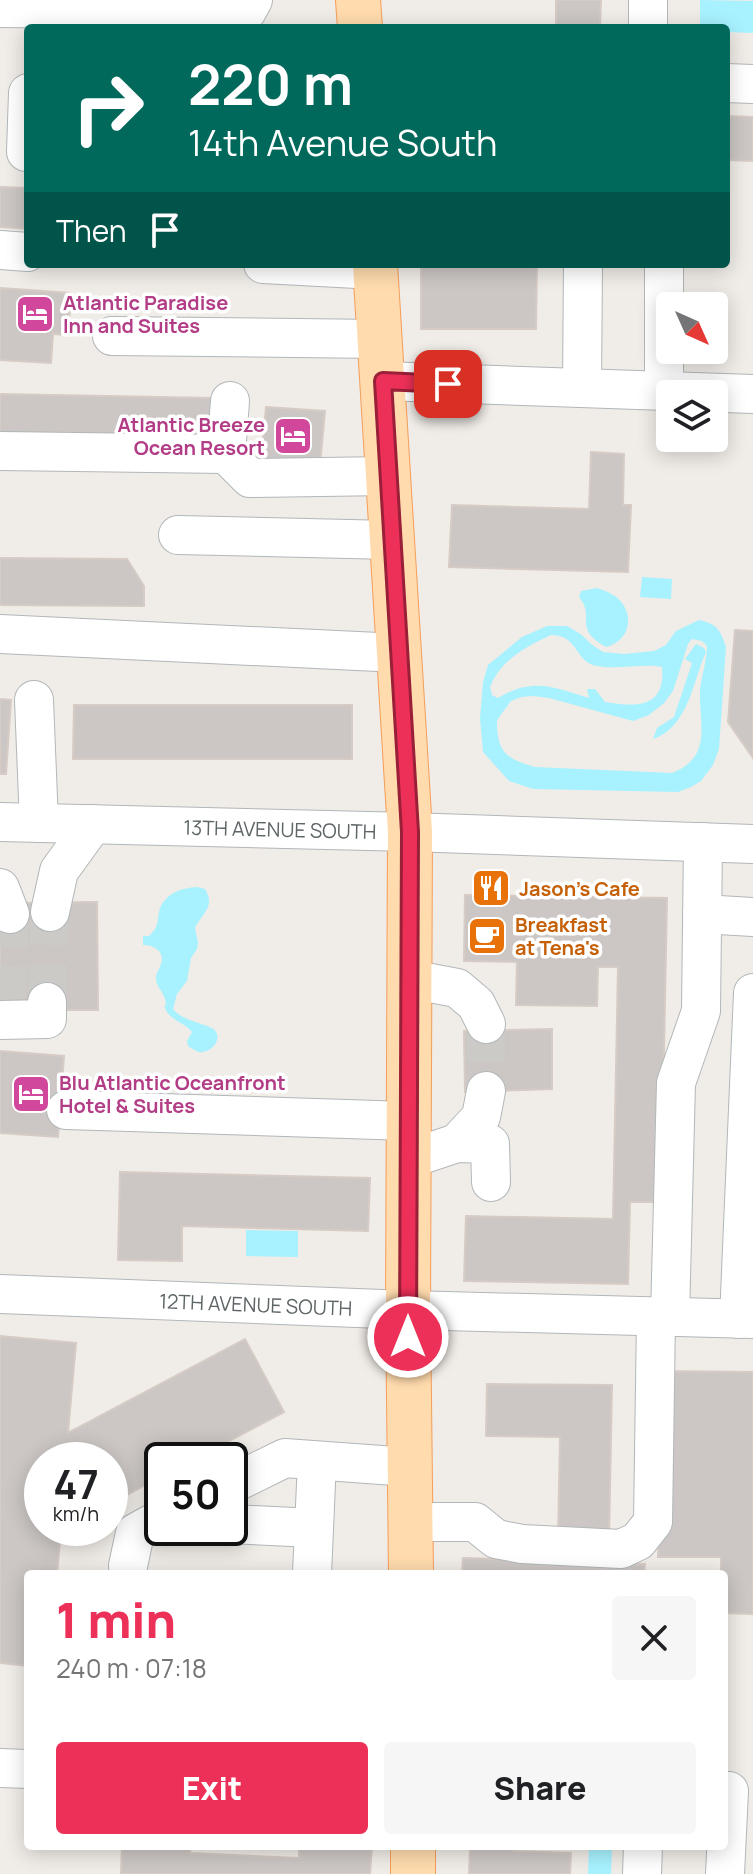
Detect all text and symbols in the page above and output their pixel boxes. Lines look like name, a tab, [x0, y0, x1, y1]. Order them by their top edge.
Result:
text: 220 m	[188, 45, 353, 122]
icon: right	[56, 56, 160, 160]
text: 14th Avenue South	[188, 118, 497, 167]
icon: arrive	[143, 208, 187, 252]
text: Then	[56, 210, 127, 251]
place label: Atlantic Paradise Inn and Suites	[63, 289, 228, 339]
north arrow	[656, 292, 728, 364]
map controls	[656, 292, 728, 452]
hotel icon: Atlantic Paradise Inn and Suites	[14, 293, 56, 335]
pin	[414, 350, 482, 418]
icon: arrive	[426, 362, 470, 406]
button: layers	[656, 380, 728, 452]
place label: Atlantic Breeze Ocean Resort	[118, 411, 265, 461]
hotel icon: Atlantic Breeze Ocean Resort	[272, 415, 314, 457]
street label: 13TH AVENUE SOUTH	[183, 813, 377, 845]
restaurant icon: Jason's Cafe	[470, 867, 512, 909]
place label: Jason's Cafe	[519, 875, 640, 902]
place label: Breakfast at Tena's	[515, 911, 608, 961]
cafe icon: Breakfast at Tena's	[466, 915, 508, 957]
place label: Blu Atlantic Oceanfront Hotel & Suites	[59, 1069, 286, 1119]
hotel icon: Blu Atlantic Oceanfront Hotel & Suites	[10, 1073, 52, 1115]
street label: 12TH AVENUE SOUTH	[159, 1287, 353, 1321]
position arrow	[366, 1295, 450, 1379]
speed limit sign: 50	[144, 1442, 248, 1546]
text: 47	[53, 1456, 99, 1511]
text: km/h	[53, 1500, 99, 1527]
text: 1 min	[56, 1587, 176, 1652]
button: close	[612, 1596, 696, 1680]
text: 240 m · 07:18	[56, 1650, 207, 1686]
button: Exit	[56, 1742, 368, 1834]
button: Share	[384, 1742, 696, 1834]

